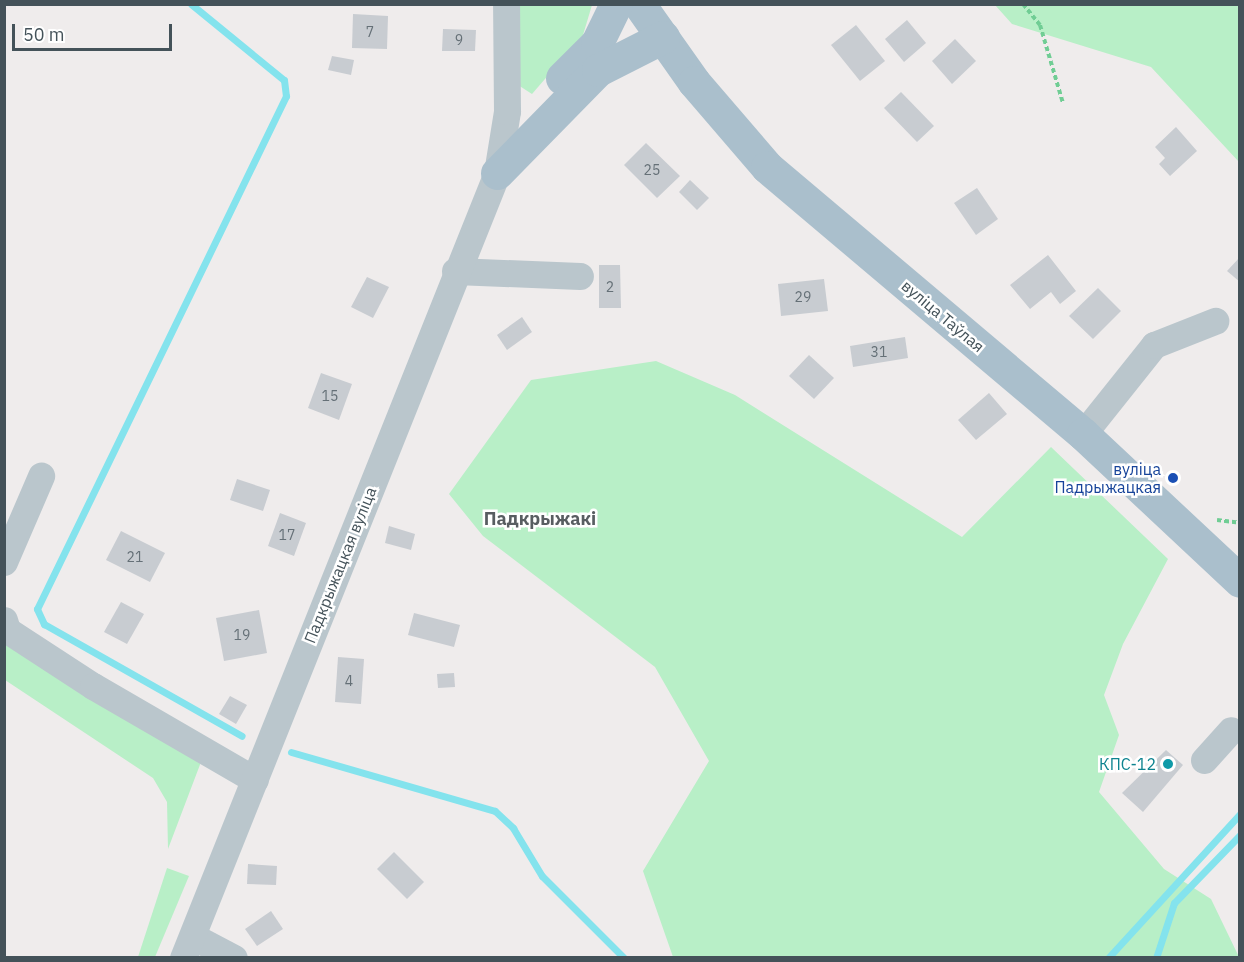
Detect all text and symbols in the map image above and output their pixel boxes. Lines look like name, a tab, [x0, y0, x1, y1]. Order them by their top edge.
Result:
scale bar	[15, 12, 176, 50]
text: 50 m	[23, 23, 65, 46]
house number: 7	[366, 24, 374, 40]
house number: 9	[455, 32, 463, 48]
house number: 25	[644, 162, 660, 178]
street label: вуліца Таўлая	[898, 276, 988, 356]
house number: 2	[606, 279, 614, 295]
house number: 29	[795, 289, 811, 305]
house number: 31	[871, 344, 887, 360]
house number: 15	[322, 388, 338, 404]
place label: вуліца Падрыжацкая	[1055, 459, 1161, 497]
marker: вуліца Падрыжацкая	[1166, 471, 1180, 485]
street label: Падкрыжацкая вуліца	[300, 484, 380, 646]
district label: Падкрыжакі	[484, 508, 596, 530]
house number: 17	[279, 527, 295, 543]
house number: 21	[127, 549, 143, 565]
house number: 19	[234, 627, 250, 643]
house number: 4	[345, 673, 353, 689]
place label: КПС-12	[1099, 754, 1156, 774]
marker: КПС-12	[1161, 757, 1175, 771]

